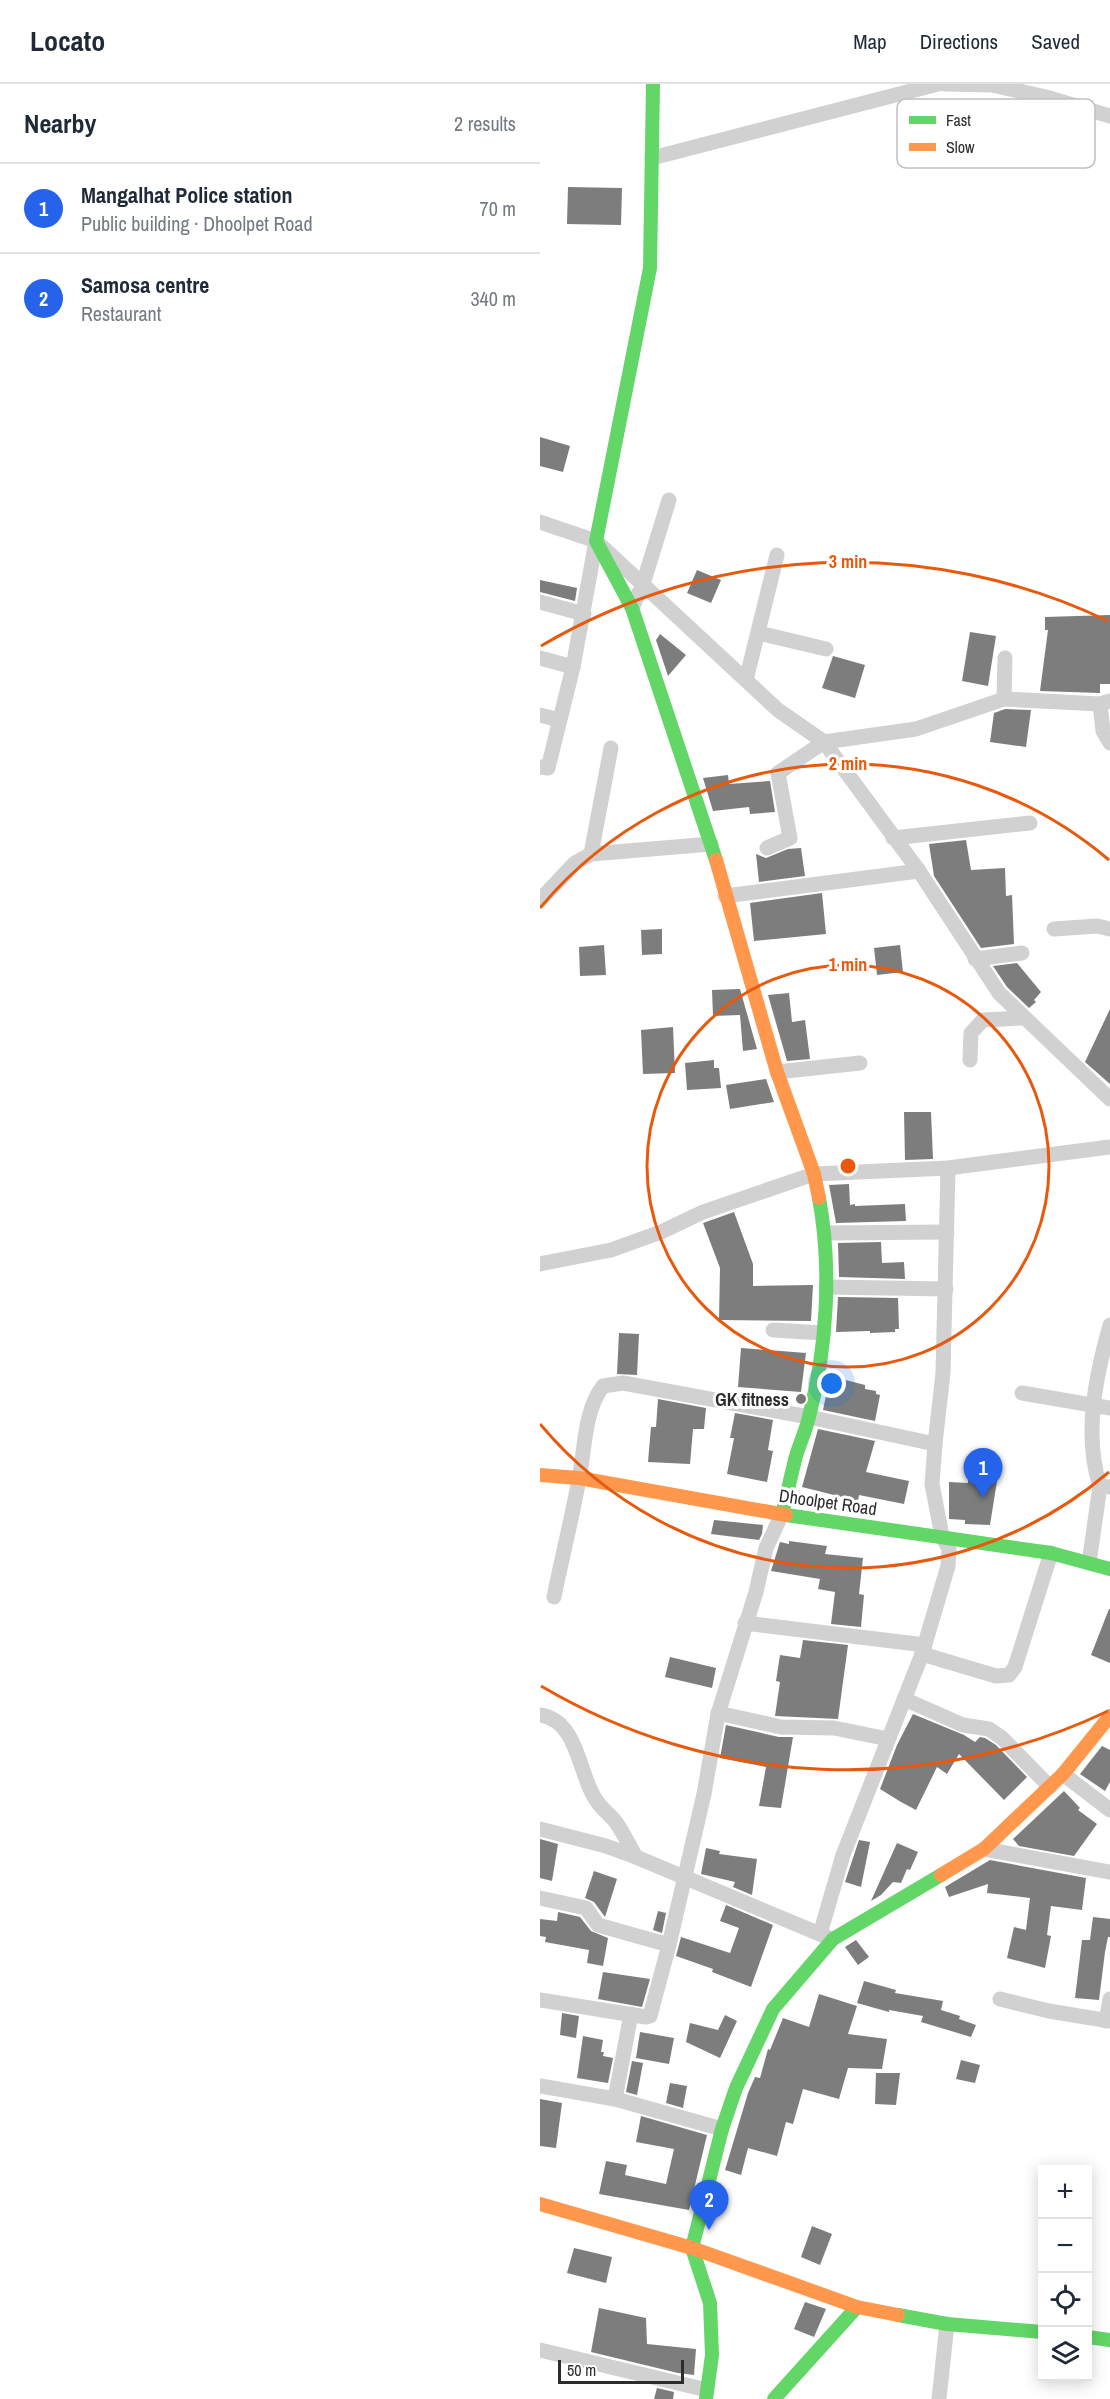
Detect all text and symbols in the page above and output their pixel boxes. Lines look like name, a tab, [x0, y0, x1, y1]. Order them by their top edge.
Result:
text: Locato	[30, 22, 105, 60]
text: Map	[853, 27, 887, 56]
text: Directions	[920, 27, 998, 56]
text: Saved	[1031, 27, 1080, 56]
legend	[897, 99, 1095, 168]
text: Nearby	[24, 106, 96, 141]
text: Fast	[946, 109, 971, 131]
text: 2 results	[454, 110, 516, 137]
text: Slow	[946, 136, 975, 158]
text: Mangalhat Police station	[81, 180, 293, 210]
text: 1	[39, 195, 48, 222]
text: 70 m	[480, 195, 516, 222]
text: Public building · Dhoolpet Road	[81, 210, 313, 237]
text: Samosa centre	[81, 270, 209, 300]
text: 2	[39, 285, 48, 312]
text: 340 m	[470, 285, 516, 312]
text: Restaurant	[81, 300, 161, 327]
text: 3 min	[829, 549, 867, 574]
text: 2 min	[829, 751, 867, 776]
text: 1 min	[829, 952, 867, 977]
centre of rings	[838, 1156, 858, 1176]
your location	[817, 1369, 846, 1398]
place label: GK fitness	[715, 1387, 789, 1412]
marker: GK fitness	[794, 1392, 808, 1406]
pin: 1	[964, 1448, 1002, 1498]
street label: Dhoolpet Road	[778, 1483, 878, 1521]
map controls	[1038, 2165, 1092, 2381]
button: +	[1038, 2165, 1092, 2219]
pin: 2	[690, 2180, 728, 2230]
button: −	[1038, 2219, 1092, 2273]
button: locate	[1038, 2273, 1092, 2327]
button: layers	[1038, 2327, 1092, 2381]
scale bar	[558, 2357, 684, 2384]
text: 50 m	[567, 2359, 596, 2381]

